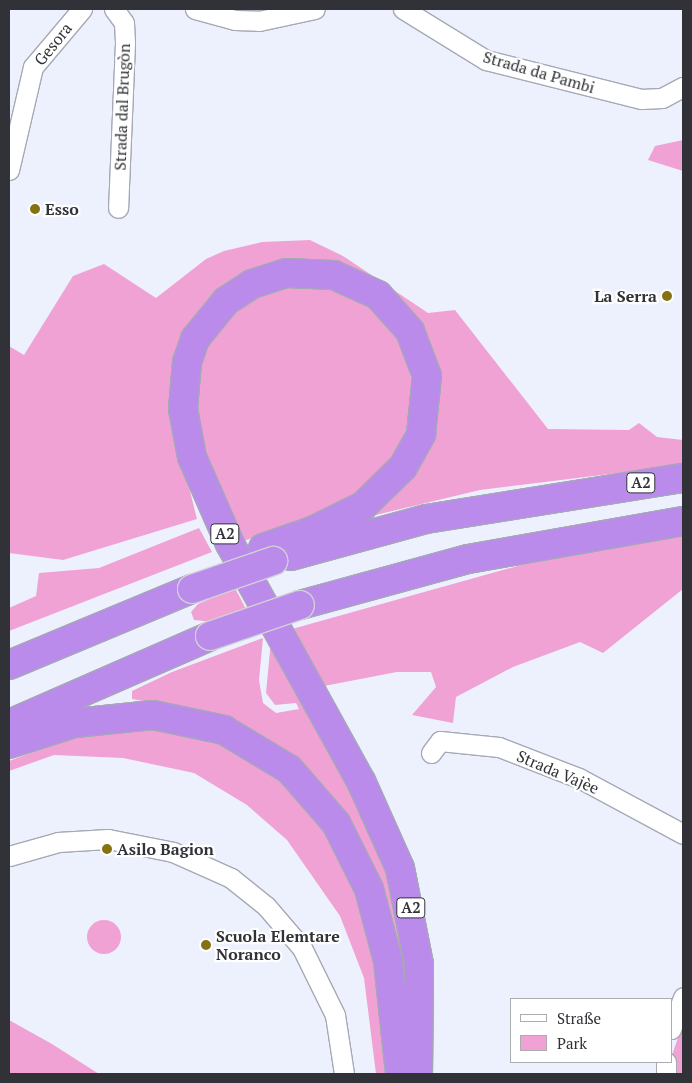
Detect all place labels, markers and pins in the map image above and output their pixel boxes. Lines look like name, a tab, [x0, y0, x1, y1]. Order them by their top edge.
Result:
place label: Esso	[45, 199, 79, 219]
marker: Esso	[29, 203, 41, 215]
place label: La Serra	[594, 286, 657, 306]
marker: La Serra	[661, 290, 673, 302]
place label: Asilo Bagion	[117, 839, 214, 859]
marker: Asilo Bagion	[101, 843, 113, 855]
place label: Scuola Elemtare Noranco	[216, 926, 340, 964]
marker: Scuola Elemtare Noranco	[200, 939, 212, 951]

